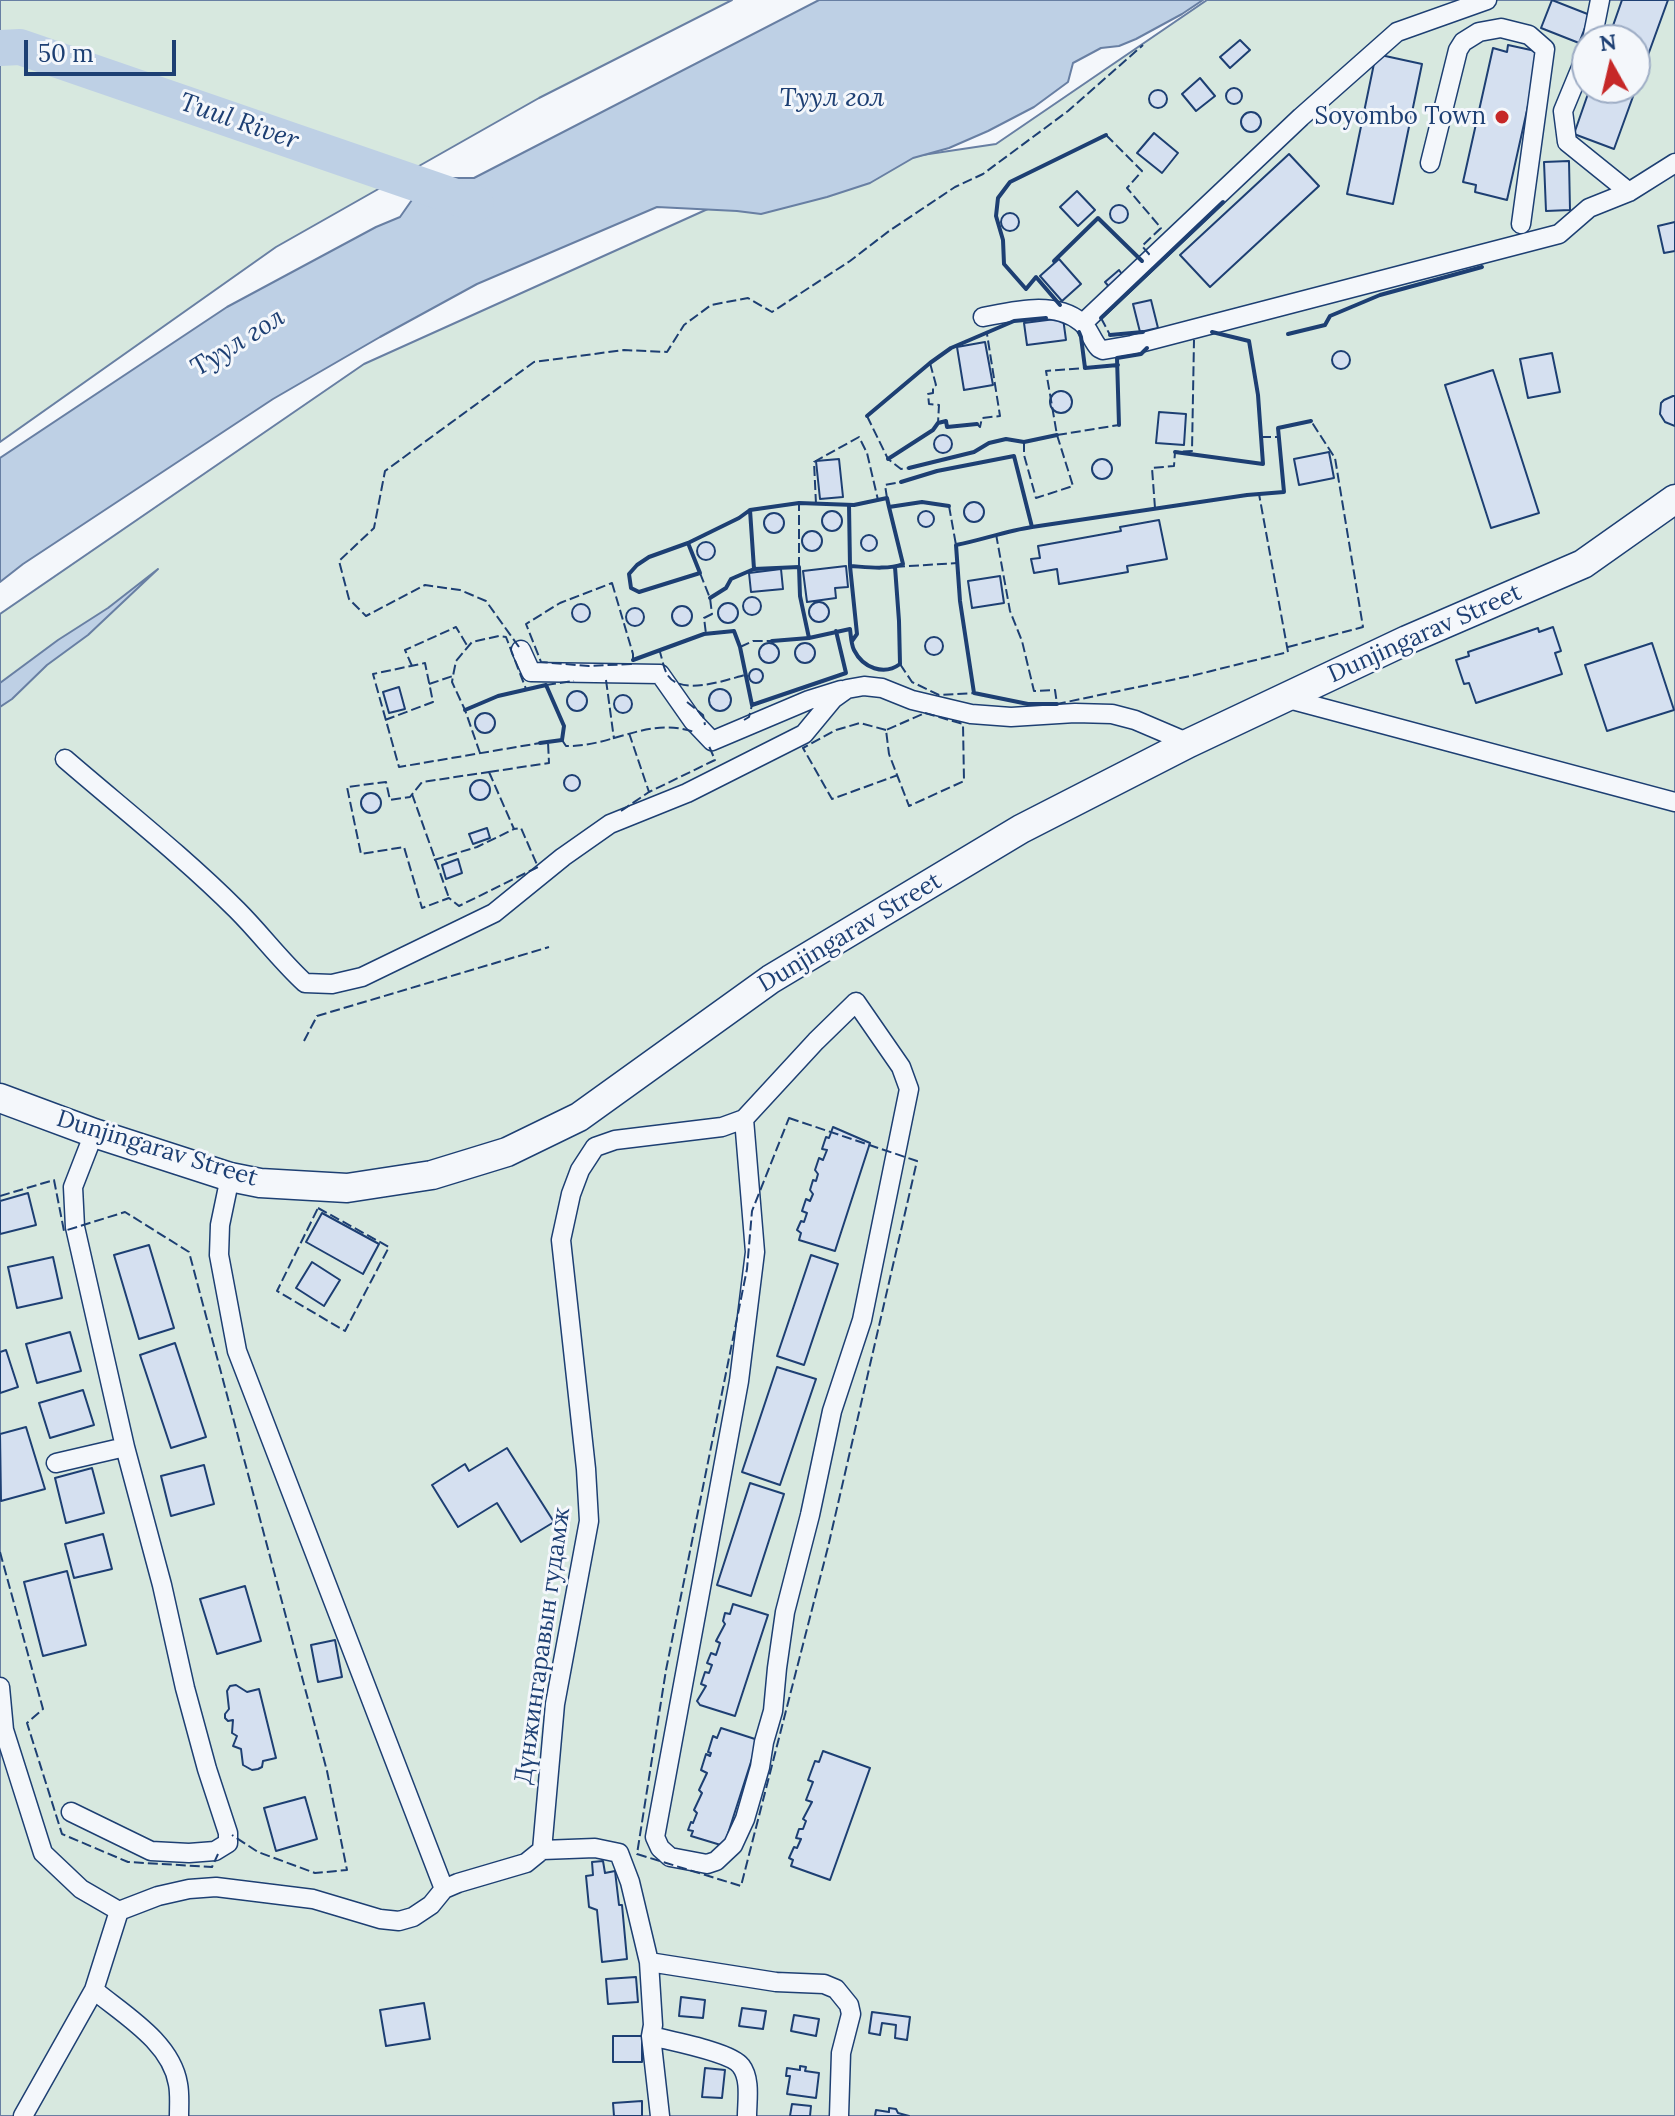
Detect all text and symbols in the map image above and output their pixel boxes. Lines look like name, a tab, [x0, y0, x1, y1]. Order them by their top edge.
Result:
scale bar	[28, 24, 180, 74]
north arrow	[1571, 24, 1651, 104]
text: N	[1598, 27, 1618, 57]
text: 50 m	[38, 38, 94, 69]
water label: Туул гол	[780, 83, 884, 115]
water label: Tuul River	[175, 87, 303, 157]
place label: Soyombo Town	[1315, 103, 1486, 131]
marker: Soyombo Town	[1493, 108, 1511, 126]
water label: Туул гол	[185, 302, 291, 384]
street label: Dunjingarav Street	[1324, 578, 1526, 690]
street label: Dunjingarav Street	[753, 867, 947, 999]
street label: Dunjingarav Street	[53, 1105, 261, 1193]
street label: Дүнжингаравын гудамж	[509, 1506, 577, 1786]

